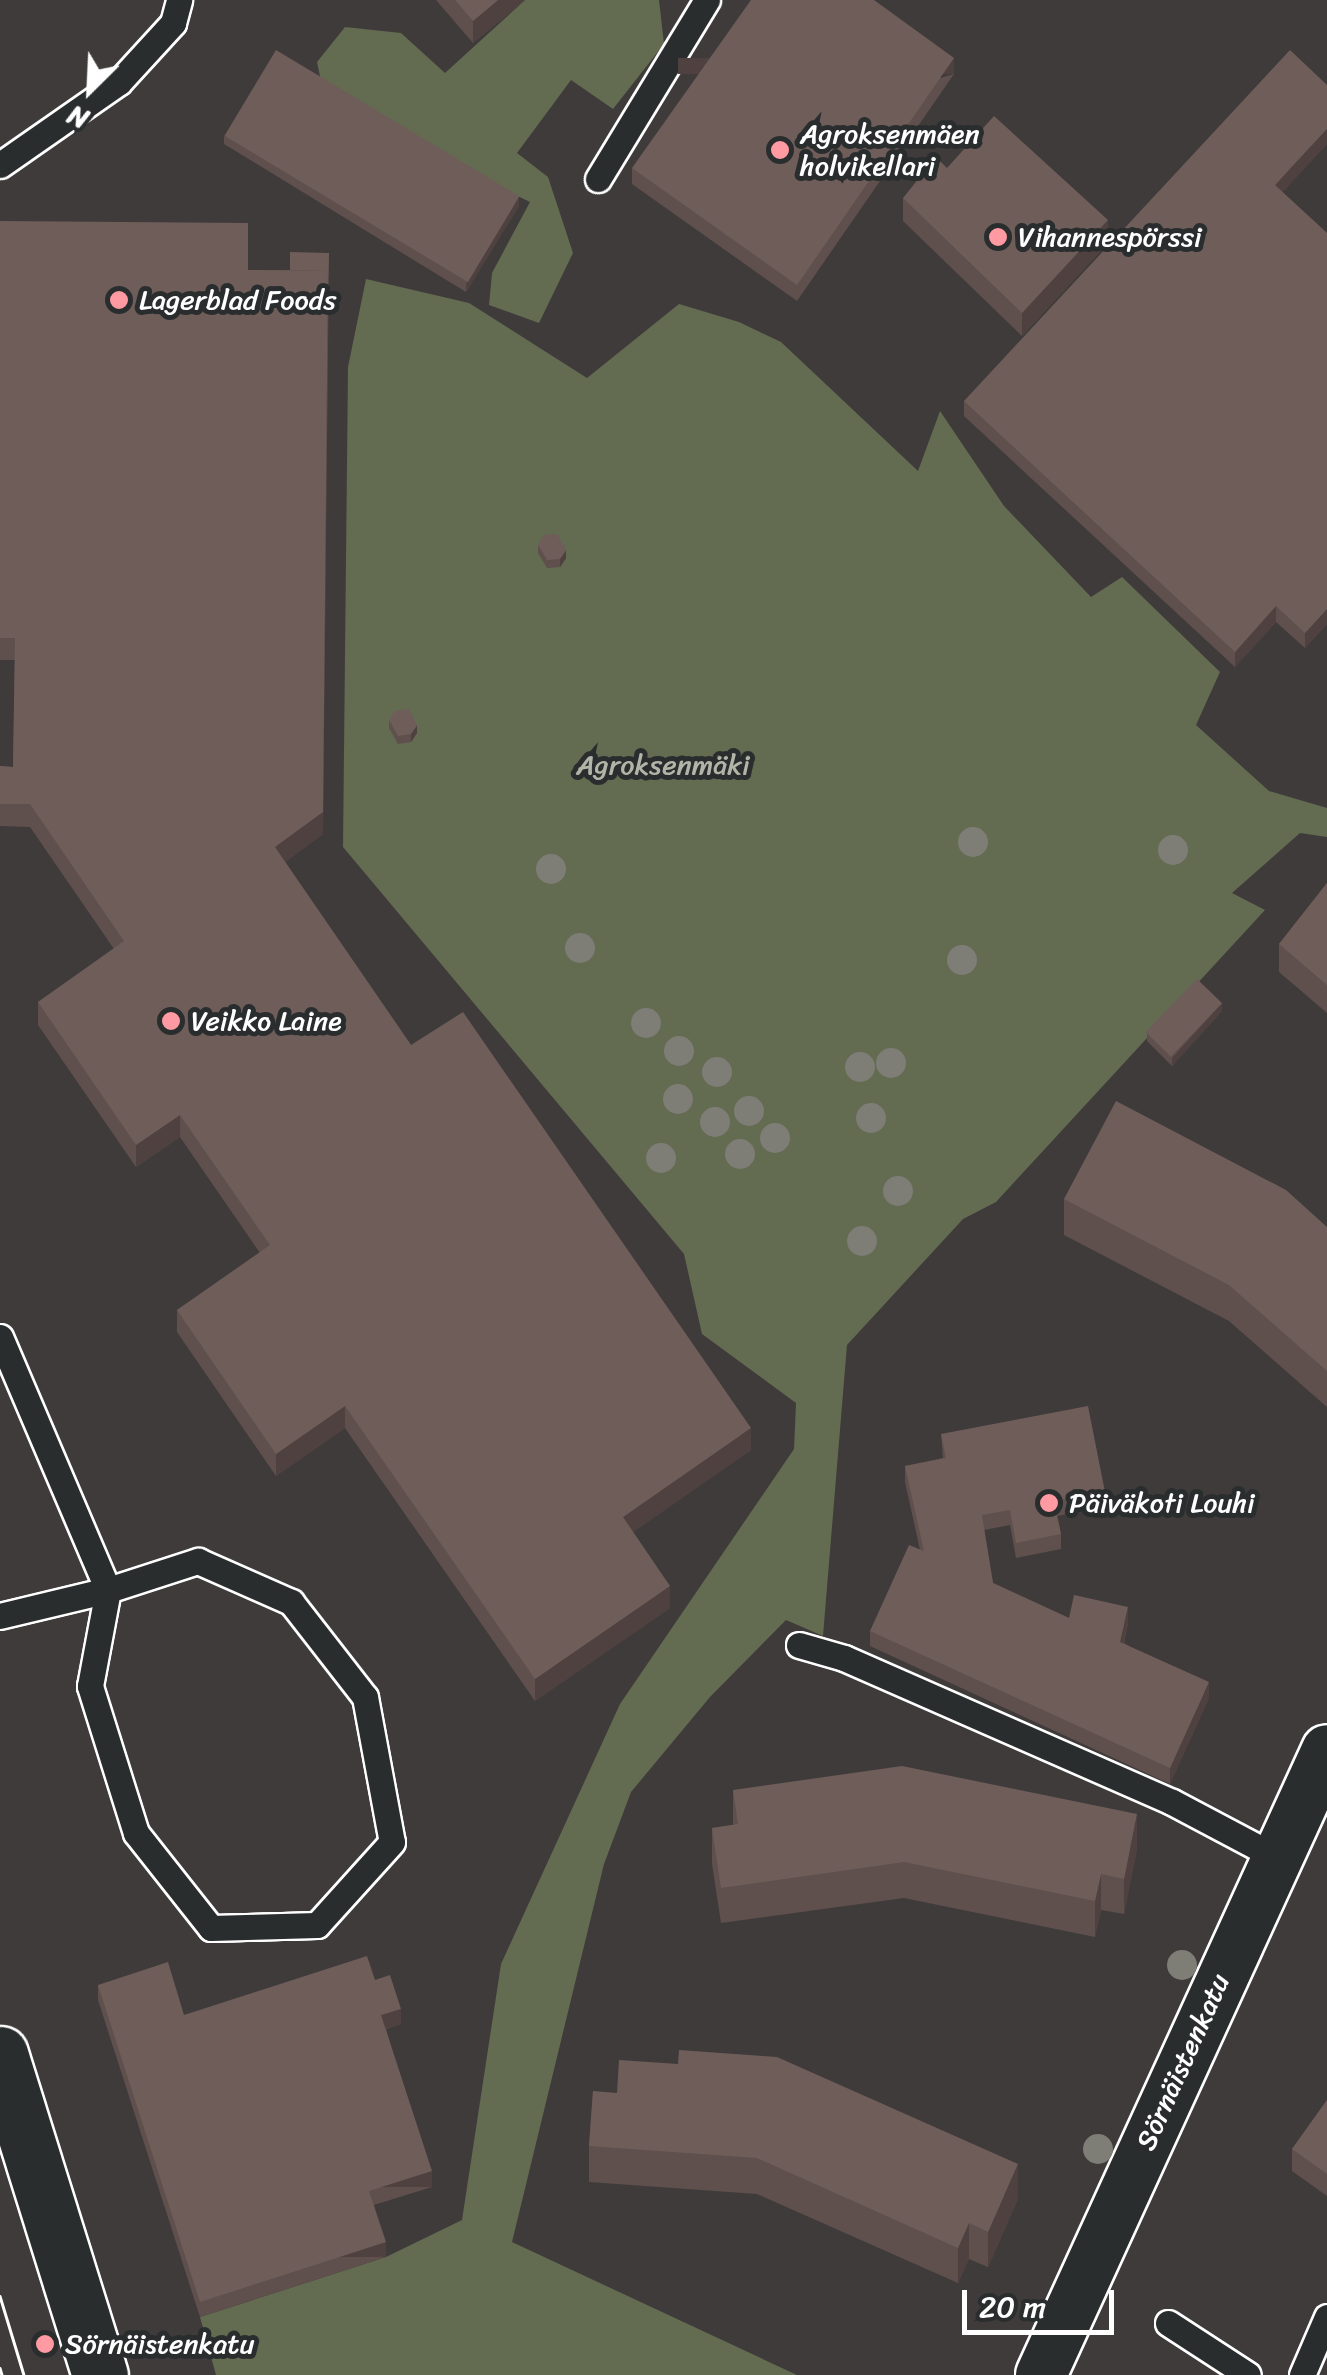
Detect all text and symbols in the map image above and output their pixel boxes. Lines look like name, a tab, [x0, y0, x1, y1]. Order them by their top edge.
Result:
north arrow	[40, 40, 140, 140]
text: N	[59, 92, 96, 144]
place label: Agroksenmäen holvikellari	[800, 117, 980, 183]
marker: Agroksenmäen holvikellari	[769, 139, 791, 161]
place label: Vihannespörssi	[1018, 220, 1202, 254]
marker: Vihannespörssi	[987, 226, 1009, 248]
place label: Lagerblad Foods	[139, 283, 336, 317]
marker: Lagerblad Foods	[108, 289, 130, 311]
park label: Agroksenmäki	[576, 748, 750, 782]
place label: Veikko Laine	[191, 1004, 342, 1038]
marker: Veikko Laine	[160, 1010, 182, 1032]
place label: Päiväkoti Louhi	[1069, 1486, 1255, 1520]
marker: Päiväkoti Louhi	[1038, 1492, 1060, 1514]
street label: Sörnäistenkatu	[1129, 1969, 1237, 2155]
scale bar	[967, 2270, 1120, 2332]
text: 20 m	[979, 2280, 1046, 2334]
place label: Sörnäistenkatu	[65, 2327, 255, 2361]
marker: Sörnäistenkatu	[34, 2333, 56, 2355]

